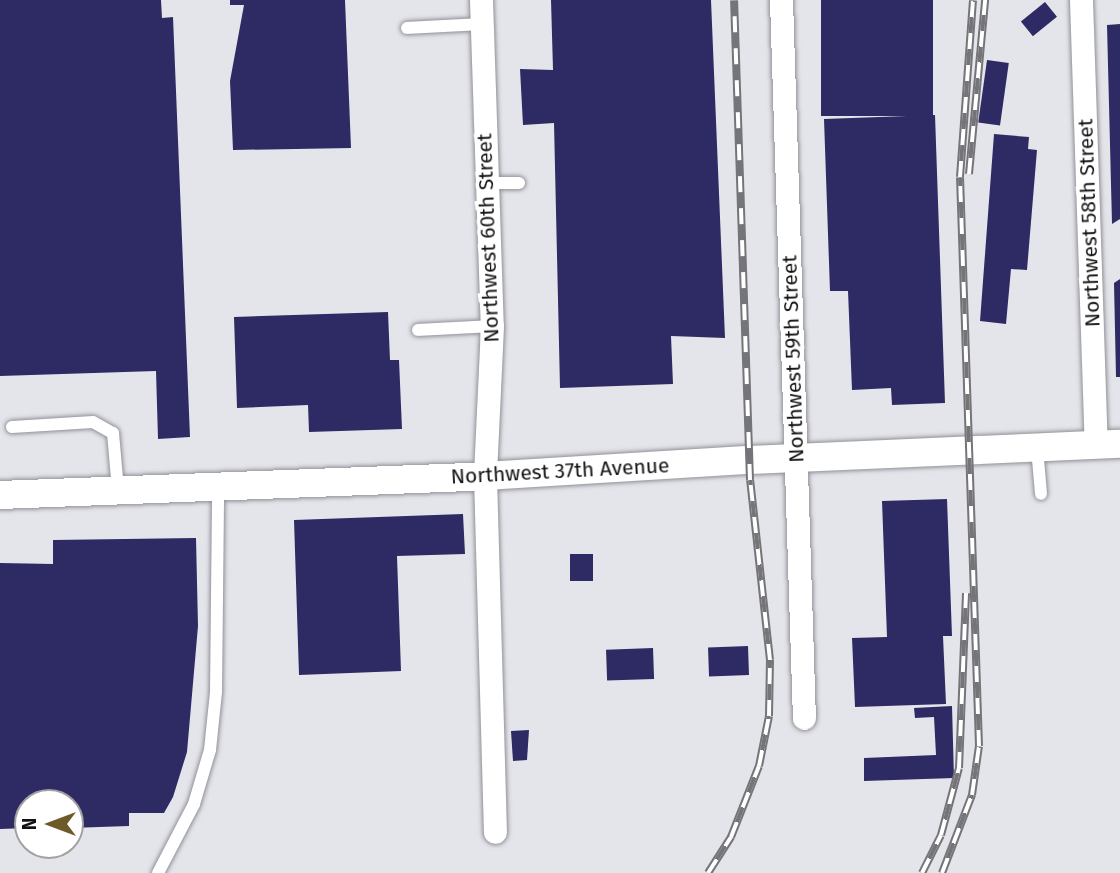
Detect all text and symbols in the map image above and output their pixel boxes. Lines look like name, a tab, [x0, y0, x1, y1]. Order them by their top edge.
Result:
street label: Northwest 58th Street	[1073, 118, 1105, 328]
street label: Northwest 60th Street	[472, 133, 504, 343]
street label: Northwest 59th Street	[777, 255, 809, 463]
street label: Northwest 37th Avenue	[450, 453, 670, 489]
north arrow	[14, 789, 84, 859]
text: N	[18, 818, 41, 830]

